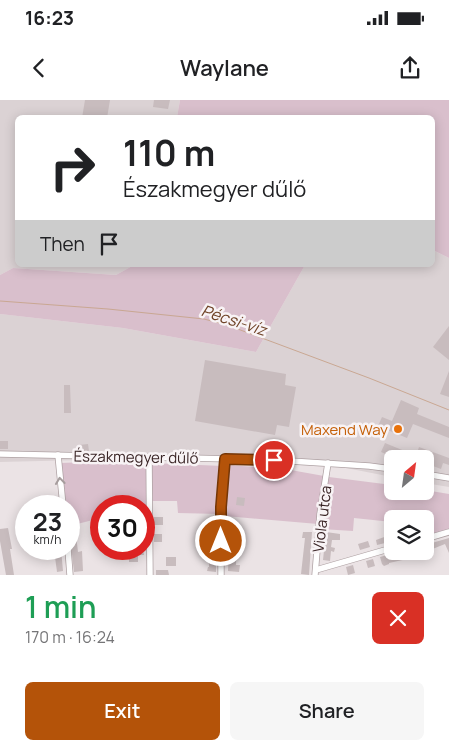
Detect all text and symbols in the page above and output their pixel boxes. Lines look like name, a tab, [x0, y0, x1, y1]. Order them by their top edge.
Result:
text: 16:23	[25, 5, 74, 31]
text: Waylane	[180, 53, 269, 83]
icon: back	[25, 54, 53, 82]
icon: share	[396, 54, 424, 82]
text: 110 m	[123, 129, 215, 177]
icon: right	[40, 135, 105, 200]
text: Északmegyer dűlő	[123, 174, 306, 204]
icon: arrive	[95, 230, 123, 258]
text: Then	[40, 231, 85, 257]
water label: Pécsi-víz	[199, 299, 271, 341]
place label: Maxend Way	[301, 419, 388, 440]
marker: Maxend Way	[392, 423, 404, 435]
pin	[253, 439, 295, 481]
street label: Északmegyer dűlő	[73, 445, 199, 469]
icon: arrive	[260, 446, 288, 474]
north arrow	[384, 450, 434, 500]
map controls	[384, 450, 434, 560]
one-way arrow	[55, 477, 66, 485]
street label: Viola utca	[307, 484, 337, 554]
speed limit sign: 30	[90, 495, 155, 560]
text: 23	[33, 504, 62, 539]
button: layers	[384, 510, 434, 560]
position arrow	[194, 514, 246, 566]
text: km/h	[34, 531, 61, 548]
text: 1 min	[25, 586, 97, 627]
button: close	[372, 592, 424, 644]
text: 170 m · 16:24	[25, 626, 115, 648]
button: Exit	[25, 682, 220, 740]
button: Share	[230, 682, 424, 740]

